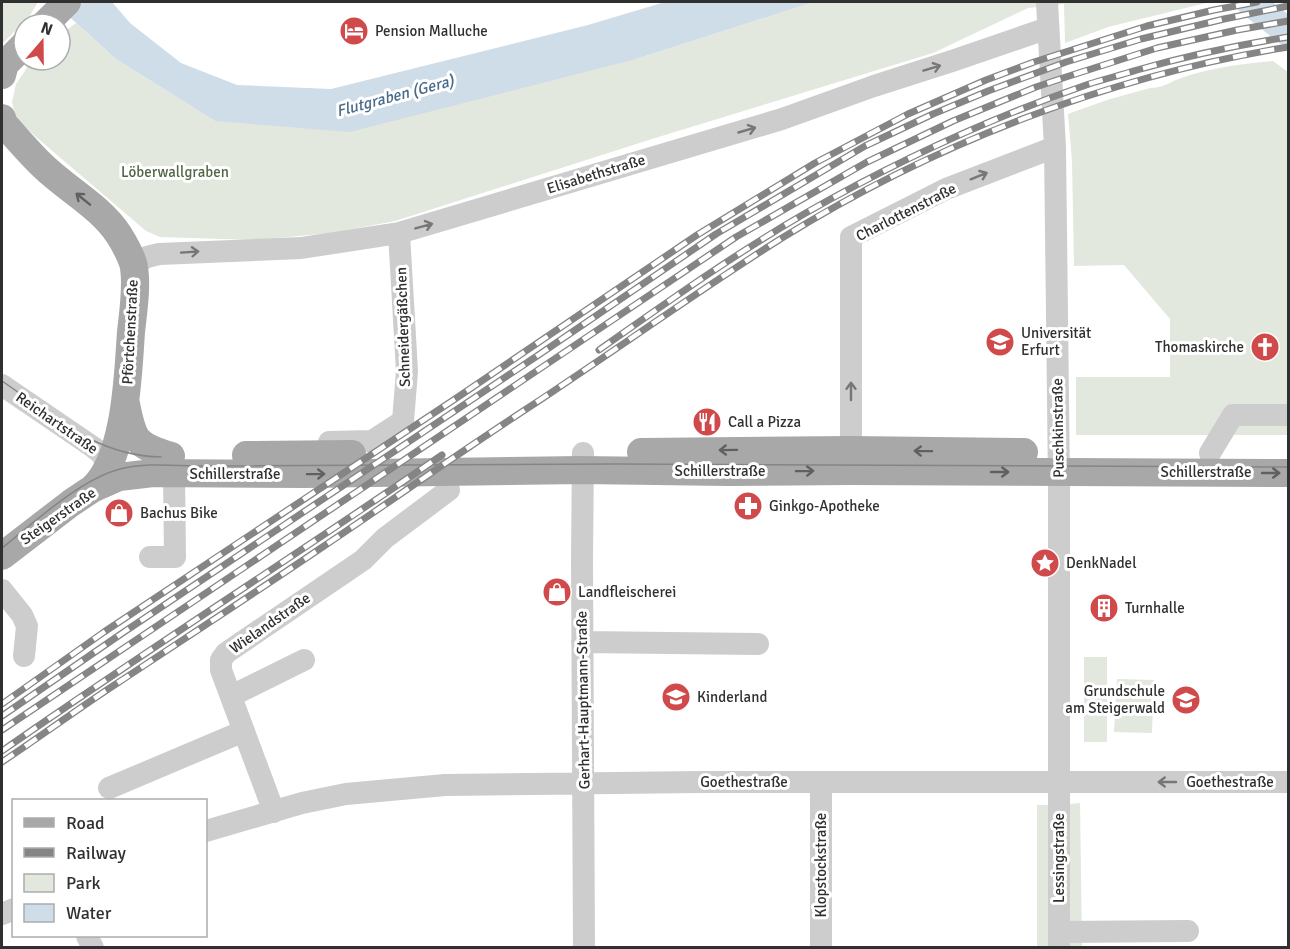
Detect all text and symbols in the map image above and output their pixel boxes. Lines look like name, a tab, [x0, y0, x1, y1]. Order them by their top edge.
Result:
north arrow	[12, 12, 72, 72]
hotel icon: Pension Malluche	[338, 15, 370, 47]
text: N	[38, 18, 55, 40]
place label: Pension Malluche	[375, 22, 488, 40]
one-way arrow	[922, 62, 941, 73]
water label: Flutgraben (Gera)	[334, 71, 457, 121]
one-way arrow	[737, 124, 756, 135]
street label: Elisabethstraße	[545, 151, 647, 197]
park label: Löberwallgraben	[121, 163, 229, 181]
one-way arrow	[970, 170, 988, 181]
street label: Charlottenstraße	[853, 179, 959, 245]
one-way arrow	[76, 192, 91, 206]
one-way arrow	[414, 219, 433, 231]
one-way arrow	[179, 247, 199, 258]
street label: Schneidergäßchen	[392, 267, 414, 387]
street label: Pförtchenstraße	[118, 279, 142, 385]
place label: Universität Erfurt	[1021, 324, 1091, 359]
school or university icon: Universität Erfurt	[984, 326, 1016, 358]
church icon: Thomaskirche	[1249, 331, 1281, 363]
place label: Thomaskirche	[1155, 338, 1244, 356]
street label: Puschkinstraße	[1048, 378, 1068, 478]
one-way arrow	[845, 382, 857, 402]
street label: Reichartstraße	[12, 388, 102, 458]
restaurant icon: Call a Pizza	[691, 406, 723, 438]
place label: Call a Pizza	[728, 413, 801, 431]
one-way arrow	[718, 445, 738, 456]
one-way arrow	[913, 445, 933, 457]
street label: Schillerstraße	[675, 462, 765, 480]
street label: Schillerstraße	[1161, 463, 1251, 481]
street label: Schillerstraße	[190, 465, 280, 483]
one-way arrow	[794, 466, 814, 477]
one-way arrow	[989, 466, 1009, 478]
one-way arrow	[1260, 467, 1280, 479]
one-way arrow	[306, 468, 326, 480]
street label: Steigerstraße	[17, 483, 99, 549]
pharmacy icon: Ginkgo-Apotheke	[732, 490, 764, 522]
shop icon: Bachus Bike	[103, 497, 135, 529]
place label: Ginkgo-Apotheke	[769, 497, 880, 515]
place label: Bachus Bike	[140, 504, 218, 522]
place icon: DenkNadel	[1029, 547, 1061, 579]
place label: DenkNadel	[1066, 554, 1137, 572]
shop icon: Landfleischerei	[541, 576, 573, 608]
place label: Landfleischerei	[578, 583, 676, 601]
street label: Wielandstraße	[226, 589, 314, 657]
building icon: Turnhalle	[1088, 592, 1120, 624]
place label: Turnhalle	[1125, 599, 1185, 617]
street label: Gerhart-Hauptmann-Straße	[572, 611, 594, 789]
school or university icon: Kinderland	[660, 681, 692, 713]
place label: Grundschule am Steigerwald	[1065, 682, 1165, 717]
school or university icon: Grundschule am Steigerwald	[1170, 684, 1202, 716]
place label: Kinderland	[697, 688, 767, 706]
street label: Goethestraße	[700, 773, 788, 791]
street label: Goethestraße	[1186, 773, 1274, 791]
one-way arrow	[1158, 776, 1178, 788]
legend	[12, 799, 207, 937]
text: Road	[66, 812, 105, 834]
street label: Klopstockstraße	[812, 813, 830, 917]
street label: Lessingstraße	[1050, 813, 1068, 903]
text: Railway	[66, 842, 127, 864]
text: Park	[66, 872, 101, 894]
text: Water	[66, 902, 112, 924]

